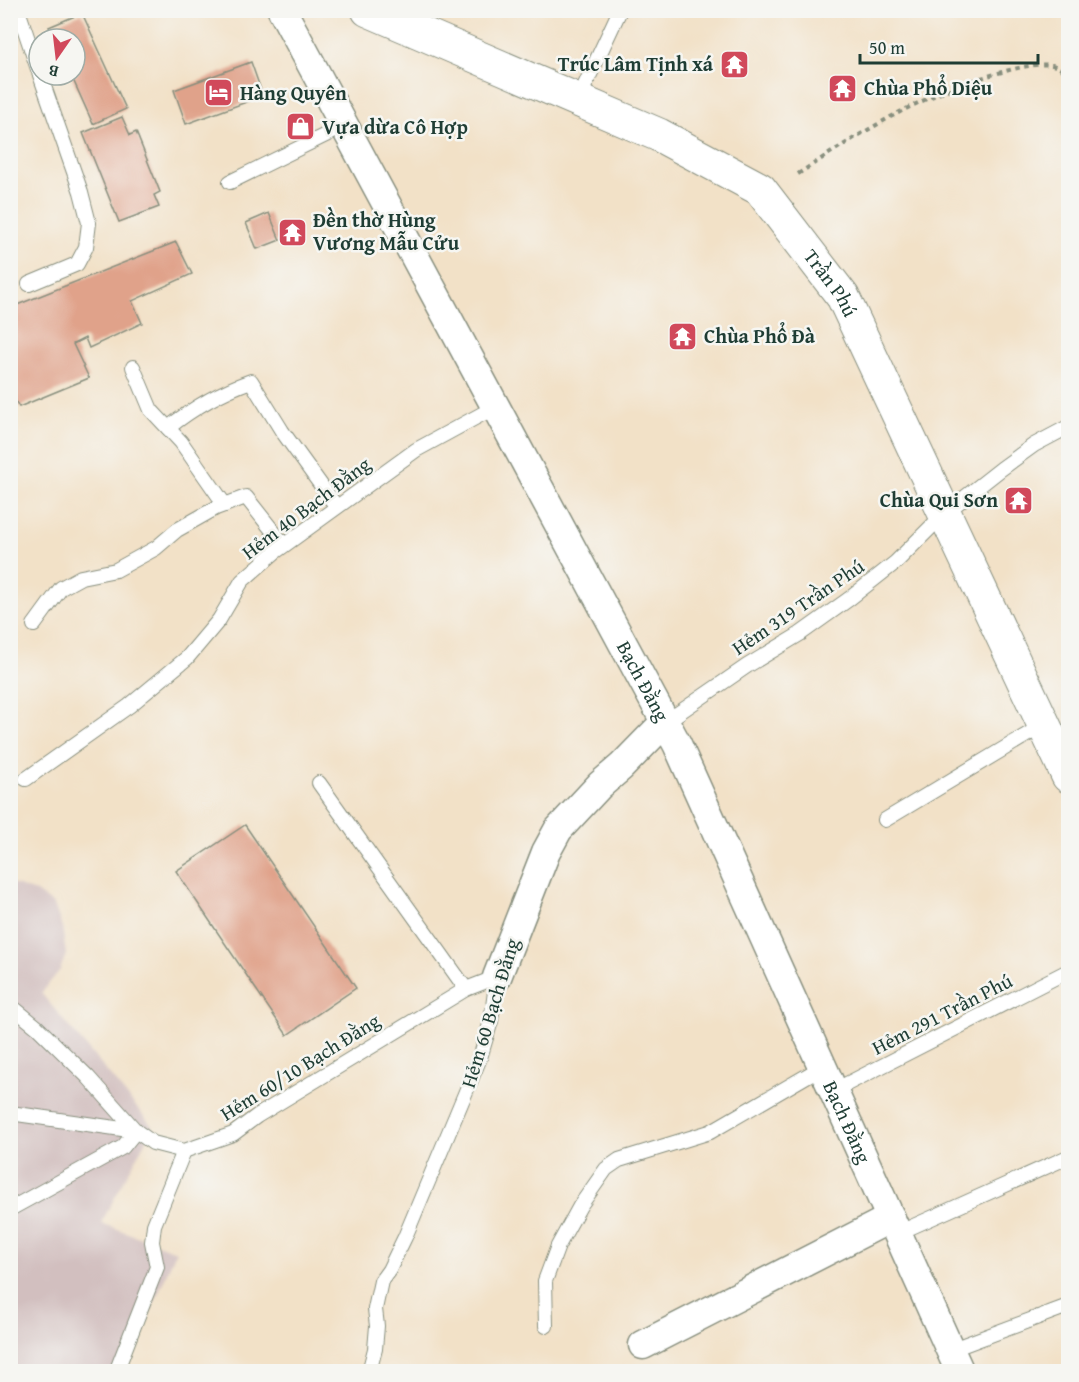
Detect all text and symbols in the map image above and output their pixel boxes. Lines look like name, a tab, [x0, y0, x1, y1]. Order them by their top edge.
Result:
north arrow	[27, 27, 87, 87]
scale bar	[860, 27, 1038, 65]
text: 50 m	[869, 34, 905, 61]
temple icon: Trúc Lâm Tịnh xá	[718, 48, 750, 80]
place label: Trúc Lâm Tịnh xá	[558, 49, 714, 78]
text: B	[46, 59, 61, 84]
temple icon: Chùa Phổ Diệu	[827, 72, 859, 104]
place label: Chùa Phổ Diệu	[864, 73, 993, 102]
hotel icon: Hàng Quyên	[203, 77, 235, 109]
place label: Hàng Quyên	[240, 78, 347, 107]
shop icon: Vựa dừa Cô Hợp	[285, 111, 317, 143]
place label: Vựa dừa Cô Hợp	[322, 112, 468, 141]
place label: Đền thờ Hùng Vương Mẫu Cửu	[313, 205, 460, 257]
temple icon: Đền thờ Hùng Vương Mẫu Cửu	[276, 216, 308, 248]
street label: Trần Phú	[797, 243, 865, 321]
temple icon: Chùa Phổ Đà	[667, 320, 699, 352]
place label: Chùa Phổ Đà	[704, 321, 816, 350]
street label: Hẻm 40 Bạch Đằng	[235, 449, 376, 566]
temple icon: Chùa Qui Sơn	[1003, 484, 1035, 516]
place label: Chùa Qui Sơn	[880, 485, 998, 514]
street label: Hẻm 319 Trần Phú	[726, 551, 870, 662]
street label: Bạch Đằng	[610, 635, 677, 726]
street label: Hẻm 60 Bạch Đằng	[453, 935, 526, 1091]
street label: Hẻm 291 Trần Phú	[867, 966, 1017, 1061]
street label: Hẻm 60/10 Bạch Đằng	[214, 1006, 385, 1128]
street label: Bạch Đằng	[816, 1076, 879, 1168]

